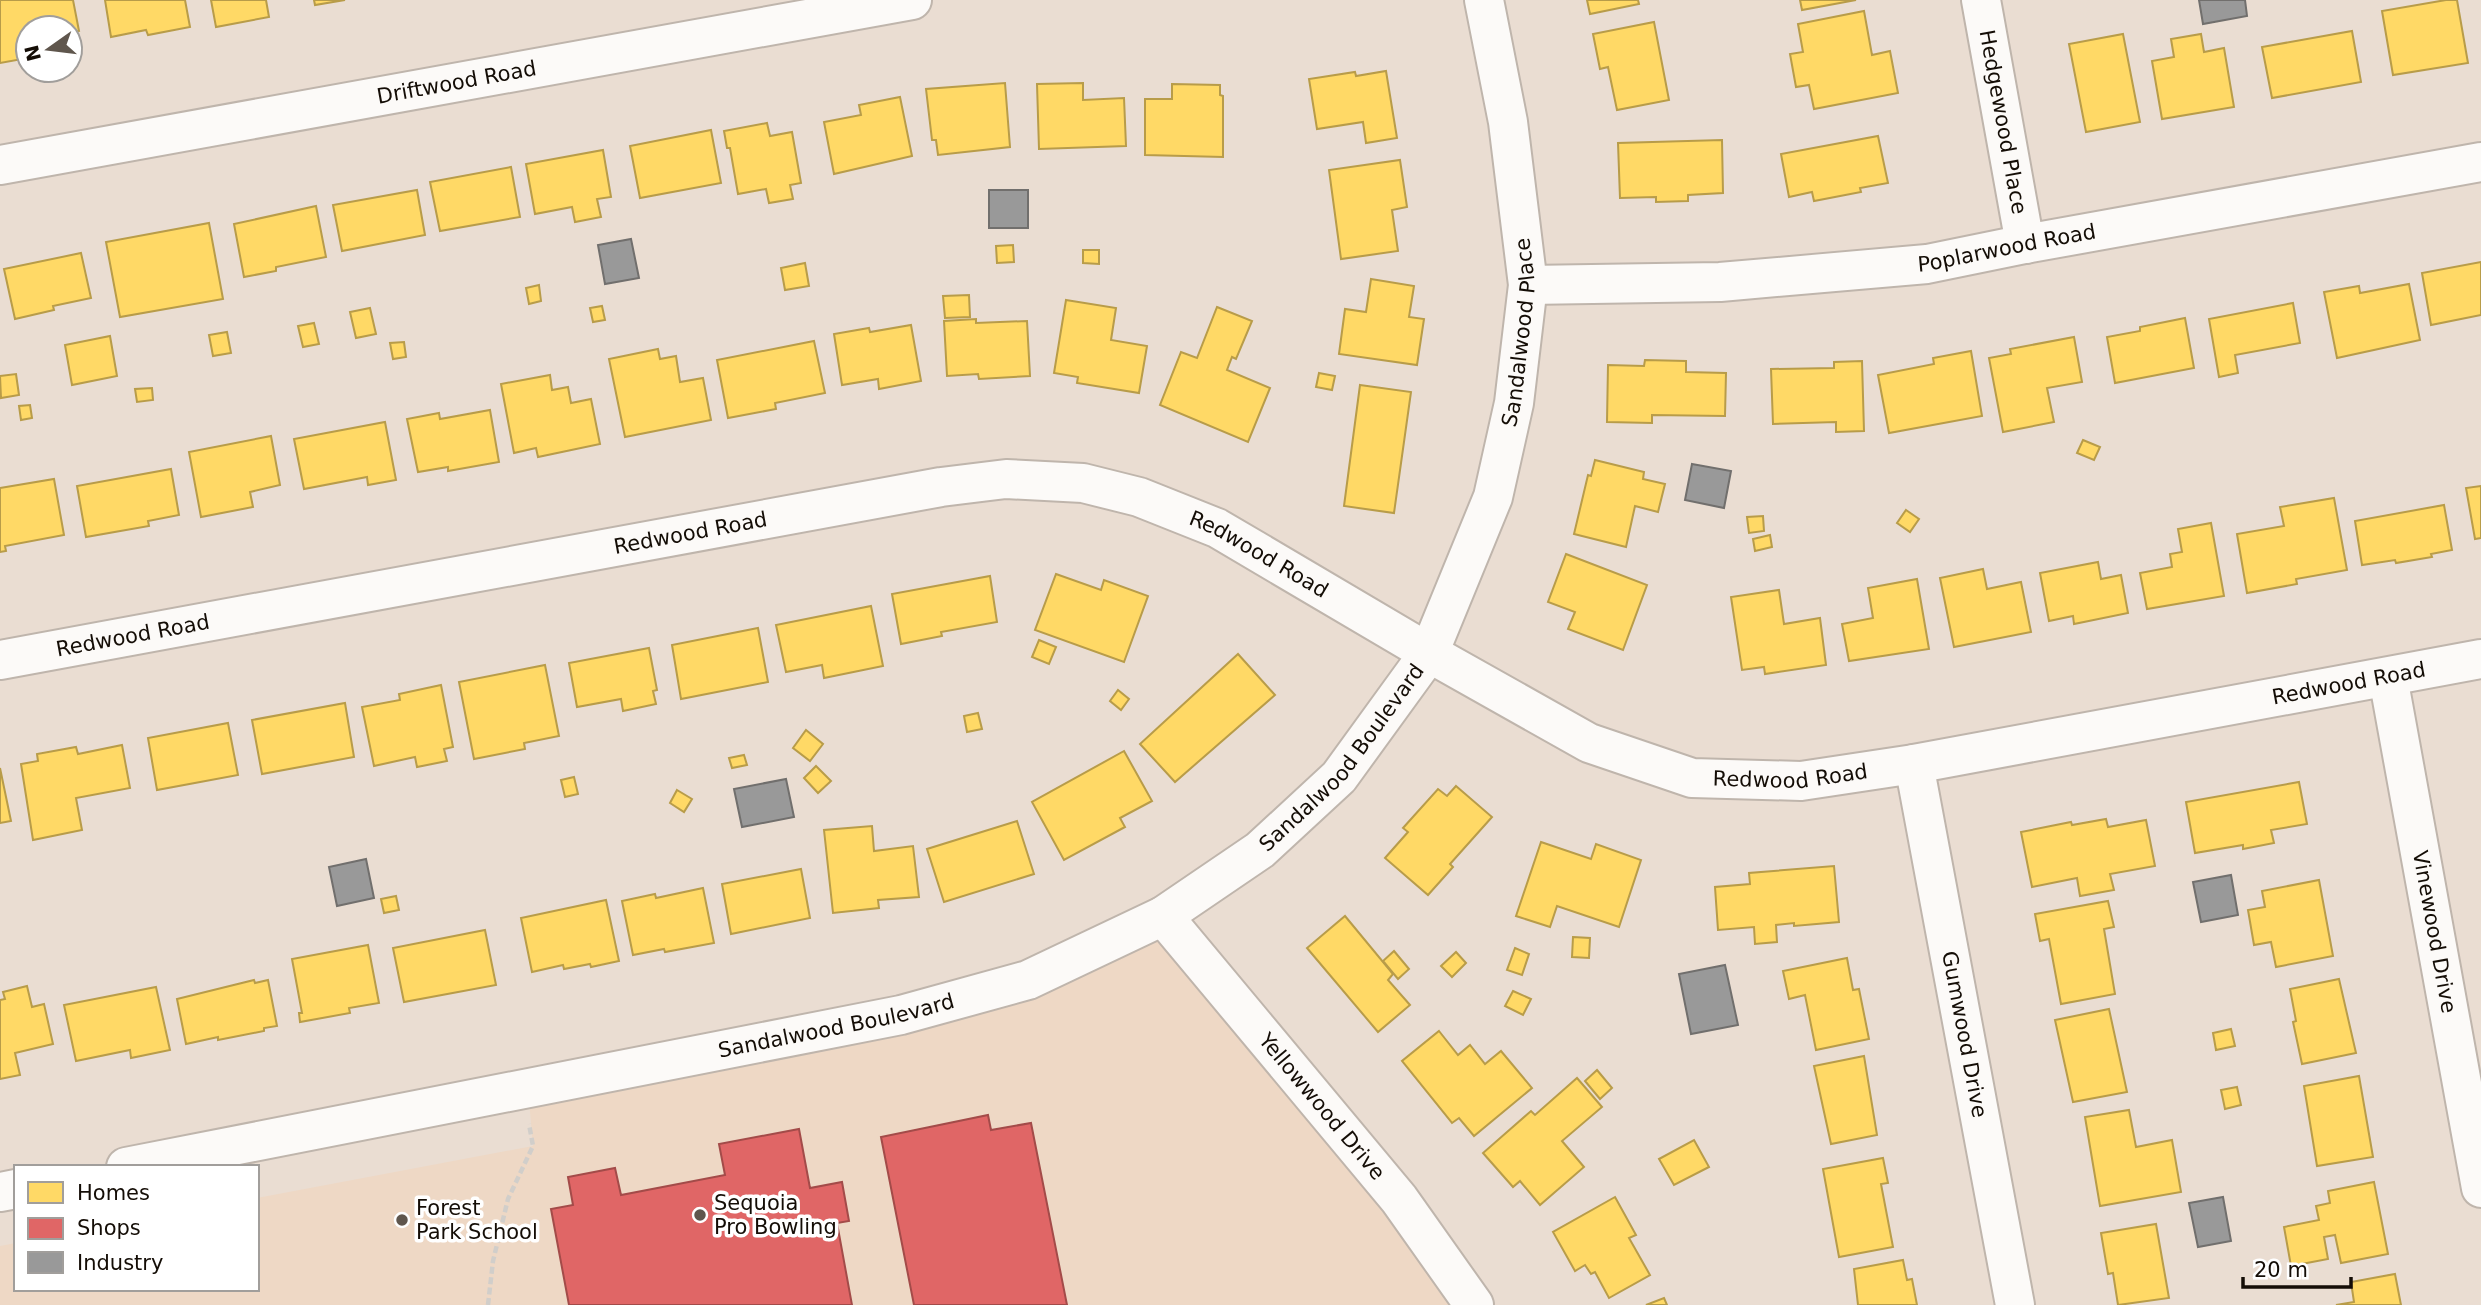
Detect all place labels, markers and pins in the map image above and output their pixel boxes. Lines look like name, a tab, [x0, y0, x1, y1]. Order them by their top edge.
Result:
place label: Sequoia Pro Bowling	[714, 1191, 837, 1239]
place label: Forest Park School	[416, 1196, 538, 1244]
marker: Sequoia Pro Bowling	[692, 1207, 708, 1223]
marker: Forest Park School	[394, 1212, 410, 1228]

